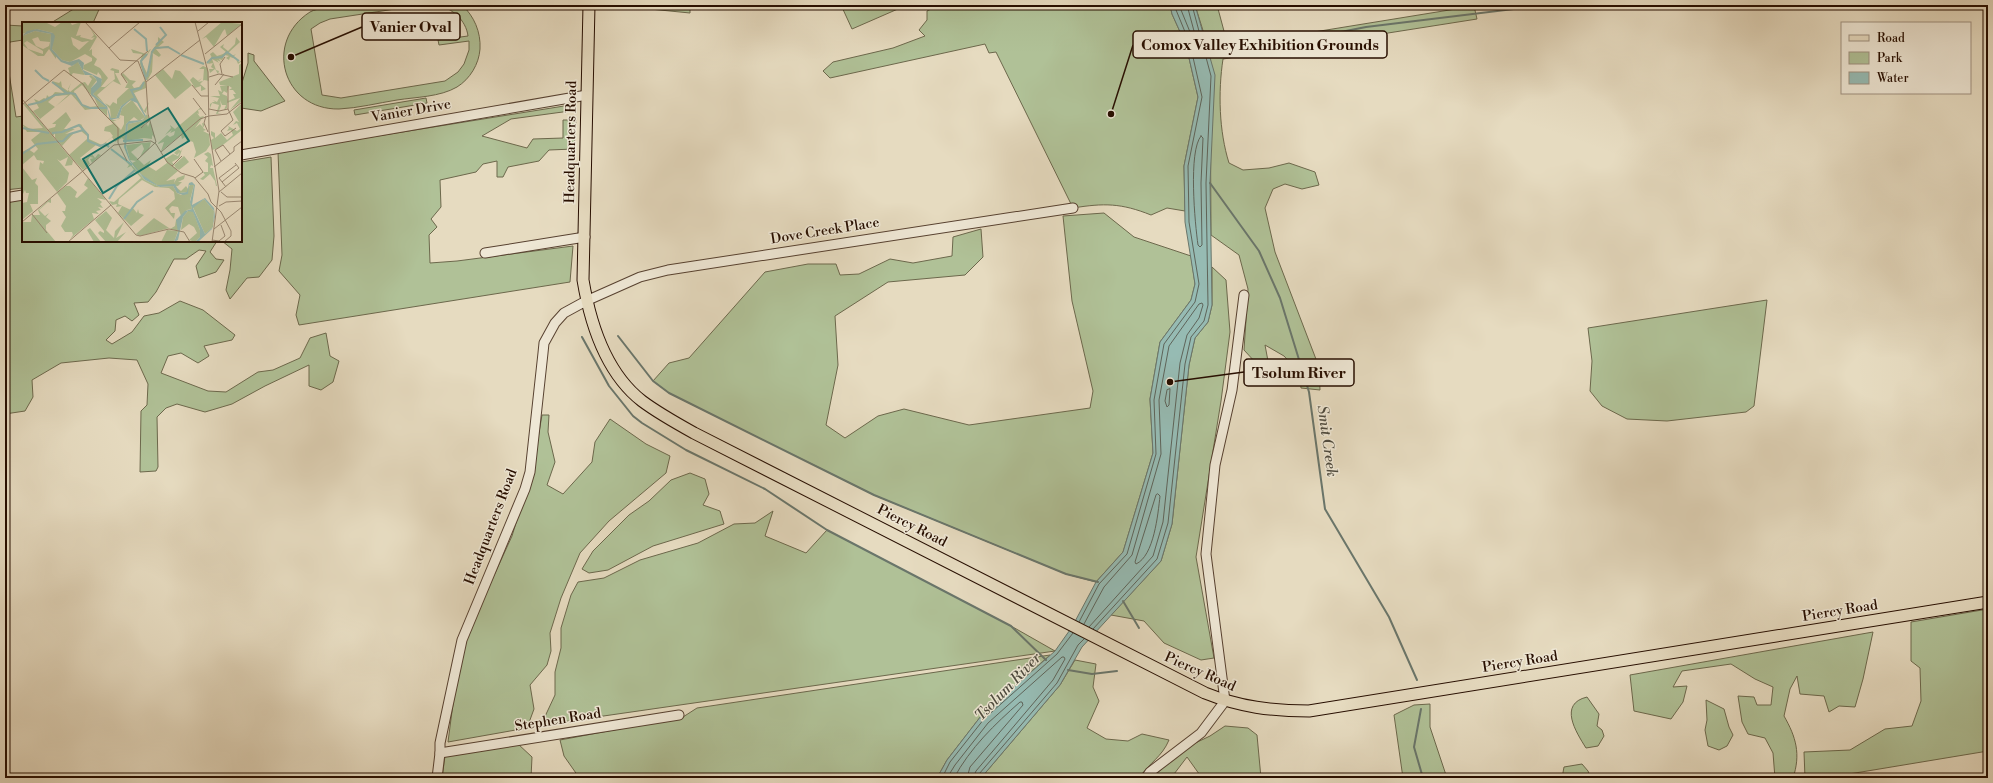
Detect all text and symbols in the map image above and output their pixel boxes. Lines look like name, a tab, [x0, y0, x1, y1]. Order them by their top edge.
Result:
callout: Vanier Oval	[362, 13, 460, 40]
text: Vanier Oval	[369, 18, 452, 37]
inset map	[22, 22, 242, 242]
legend	[1841, 22, 1971, 94]
callout: Comox Valley Exhibition Grounds	[1133, 31, 1387, 58]
text: Road	[1877, 31, 1905, 46]
text: Comox Valley Exhibition Grounds	[1141, 36, 1379, 55]
text: Park	[1877, 51, 1903, 66]
text: Water	[1876, 71, 1909, 86]
street label: Headquarters Road	[561, 80, 581, 204]
street label: Vanier Drive	[369, 95, 452, 127]
street label: Dove Creek Place	[769, 214, 881, 248]
callout: Tsolum River	[1244, 359, 1354, 386]
text: Tsolum River	[1252, 364, 1347, 383]
water label: Smit Creek	[1313, 404, 1341, 478]
street label: Headquarters Road	[461, 466, 521, 588]
street label: Piercy Road	[874, 501, 950, 551]
street label: Piercy Road	[1801, 596, 1879, 626]
street label: Piercy Road	[1481, 647, 1559, 677]
street label: Piercy Road	[1161, 648, 1239, 696]
water label: Tsolum River	[971, 649, 1046, 725]
street label: Stephen Road	[514, 704, 602, 736]

